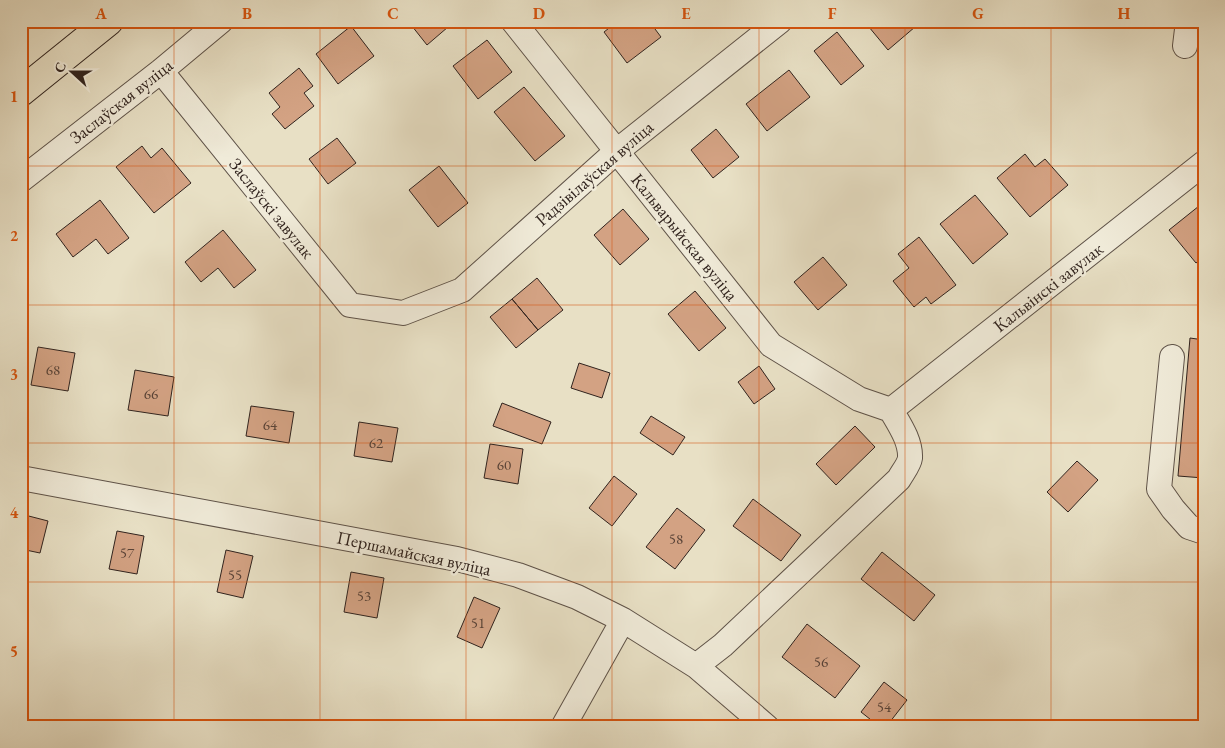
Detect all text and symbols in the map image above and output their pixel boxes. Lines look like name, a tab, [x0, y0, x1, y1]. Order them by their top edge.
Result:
text: A	[94, 3, 107, 24]
text: B	[242, 3, 252, 24]
text: C	[387, 3, 399, 24]
text: D	[533, 3, 545, 24]
text: E	[681, 3, 691, 24]
text: F	[828, 3, 837, 24]
text: G	[972, 3, 984, 24]
text: H	[1118, 3, 1131, 24]
north arrow	[48, 48, 98, 98]
street label: Заслаўская вуліца	[65, 53, 178, 148]
text: С	[50, 59, 70, 75]
text: 1	[10, 86, 18, 107]
street label: Радзівілаўская вуліца	[530, 115, 659, 231]
street label: Заслаўскі завулак	[224, 153, 320, 263]
street label: Кальварыйская вуліца	[626, 168, 744, 306]
text: 2	[10, 225, 19, 246]
street label: Кальвінскі завулак	[988, 237, 1108, 337]
house number: 68	[46, 360, 60, 379]
text: 3	[10, 364, 18, 385]
house number: 66	[144, 384, 158, 403]
house number: 64	[263, 415, 278, 434]
house number: 62	[369, 433, 384, 452]
house number: 60	[497, 455, 511, 474]
text: 4	[10, 502, 19, 523]
street label: Першамайская вуліца	[335, 525, 494, 581]
house number: 58	[669, 529, 683, 548]
house number: 57	[120, 543, 135, 562]
house number: 55	[228, 565, 242, 584]
house number: 53	[357, 586, 371, 605]
house number: 51	[471, 613, 485, 632]
text: 5	[10, 641, 18, 662]
house number: 56	[814, 652, 828, 671]
house number: 54	[877, 697, 892, 716]

